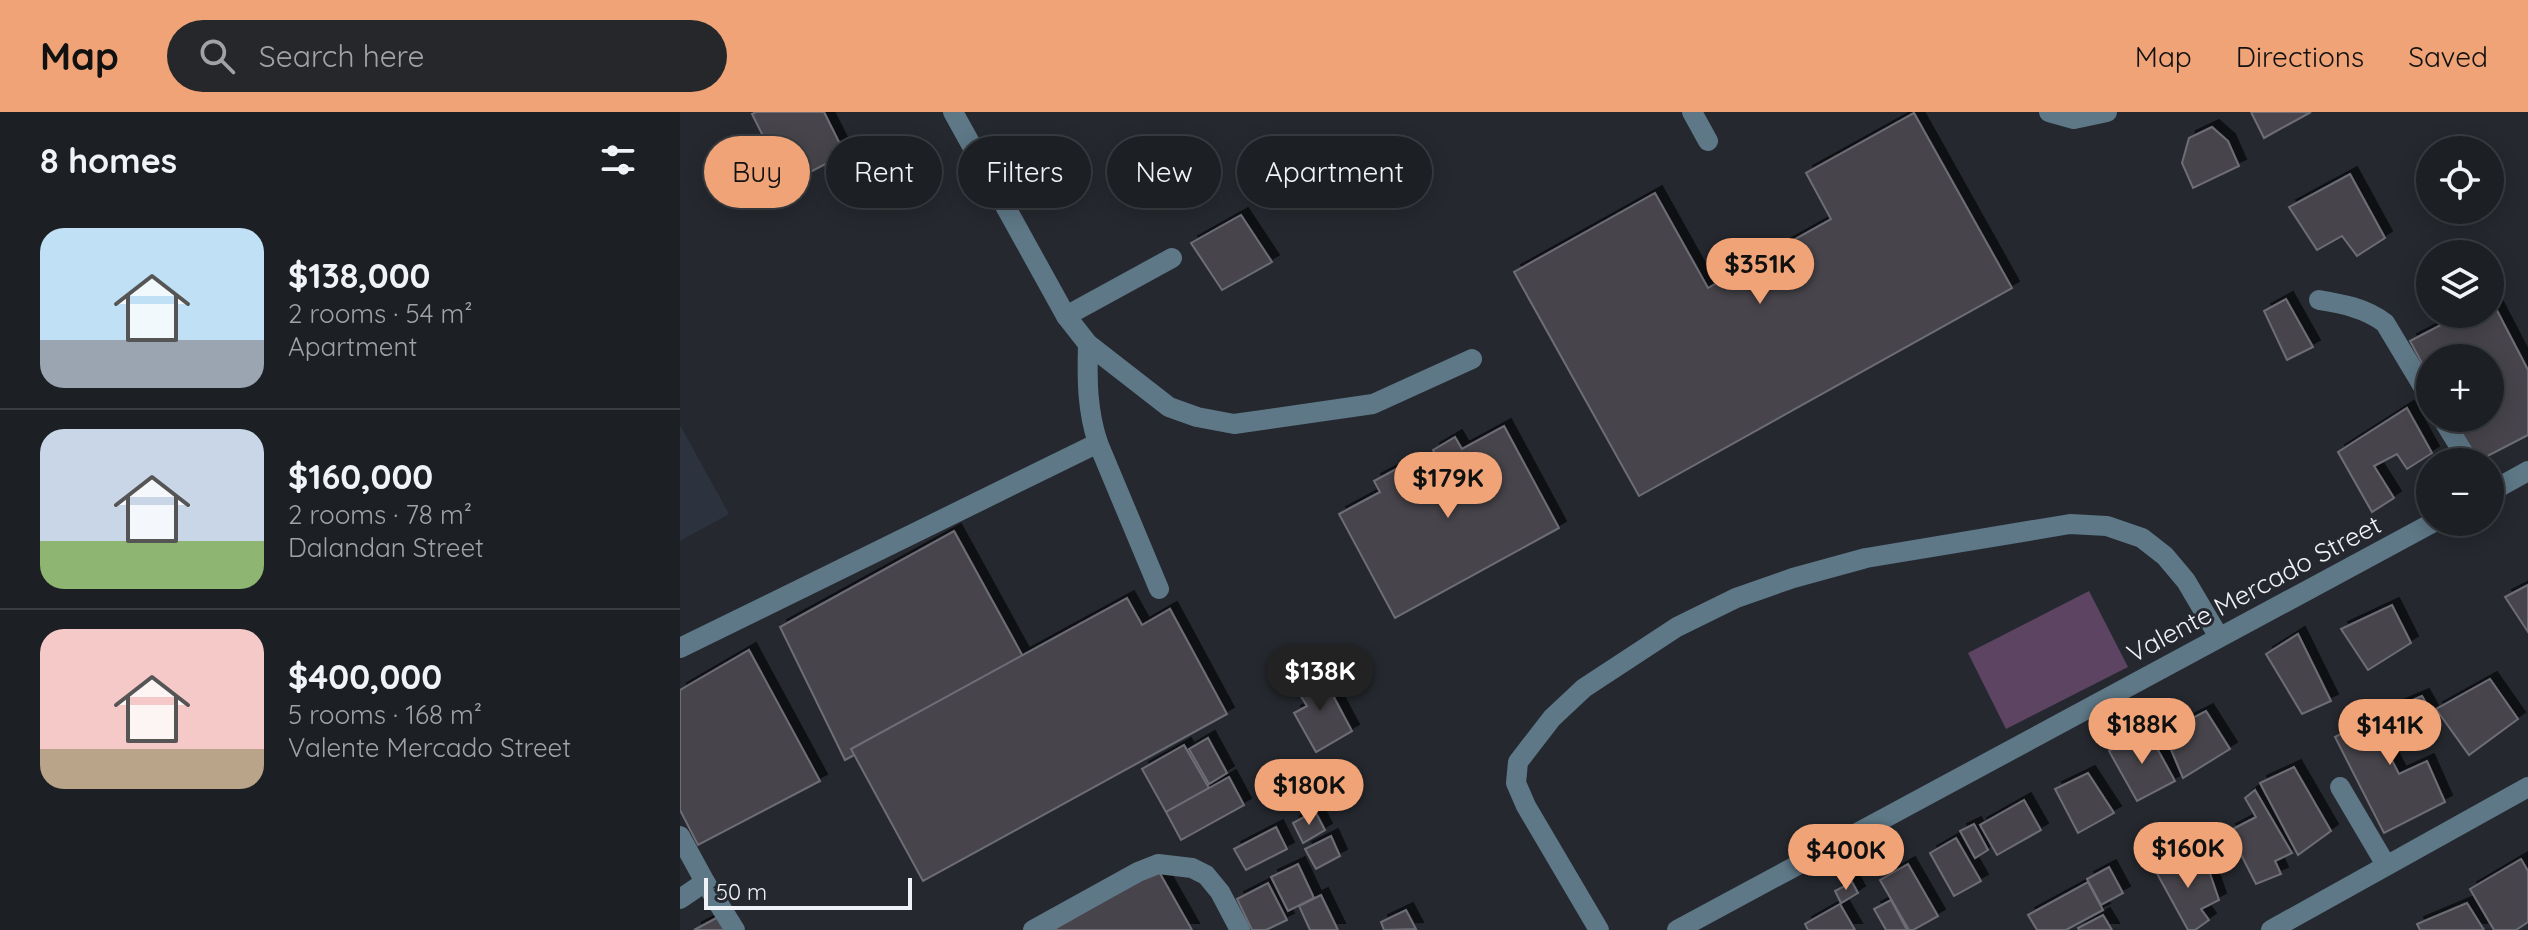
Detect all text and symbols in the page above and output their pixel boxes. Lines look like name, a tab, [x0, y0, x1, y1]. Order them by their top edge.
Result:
search box	[167, 20, 727, 92]
text: Map	[40, 32, 119, 80]
icon: search	[195, 34, 239, 78]
text: Search here	[259, 37, 424, 75]
text: Map	[2135, 39, 2192, 74]
text: Directions	[2236, 39, 2364, 74]
text: Saved	[2408, 39, 2488, 74]
chip: Buy	[704, 136, 810, 208]
chip: Rent	[826, 136, 942, 208]
chip: Filters	[958, 136, 1091, 208]
chip: New	[1107, 136, 1221, 208]
chip: Apartment	[1237, 136, 1432, 208]
map controls	[2416, 136, 2504, 536]
button: locate	[2416, 136, 2504, 224]
icon: filters	[596, 138, 640, 182]
text: 8 homes	[40, 139, 177, 182]
pin: $351K	[1704, 238, 1816, 306]
button: layers	[2416, 240, 2504, 328]
text: $351K	[1724, 247, 1796, 280]
text: $138,000	[288, 254, 430, 297]
icon: home	[104, 260, 200, 356]
text: 2 rooms · 54 m²	[288, 297, 472, 330]
text: Apartment	[288, 330, 417, 363]
button: +	[2416, 344, 2504, 432]
button: −	[2416, 448, 2504, 536]
pin: $179K	[1392, 452, 1504, 520]
text: $160,000	[288, 455, 433, 498]
icon: home	[104, 461, 200, 557]
text: $179K	[1412, 461, 1484, 494]
text: 2 rooms · 78 m²	[288, 498, 472, 531]
street label: Valente Mercado Street	[2121, 508, 2386, 670]
text: Dalandan Street	[288, 531, 484, 564]
pin: $138K	[1264, 645, 1376, 713]
text: $138K	[1285, 654, 1355, 687]
text: $400,000	[288, 655, 442, 698]
icon: home	[104, 661, 200, 757]
text: 5 rooms · 168 m²	[288, 698, 482, 731]
pin: $188K	[2086, 698, 2198, 766]
pin: $141K	[2334, 699, 2446, 767]
text: $188K	[2106, 707, 2178, 740]
text: $141K	[2356, 708, 2424, 741]
text: Valente Mercado Street	[288, 731, 571, 764]
pin: $180K	[1253, 759, 1365, 827]
text: $180K	[1273, 768, 1345, 801]
pin: $160K	[2132, 822, 2244, 890]
pin: $400K	[1790, 824, 1902, 892]
text: $160K	[2151, 831, 2225, 864]
text: $400K	[1806, 833, 1886, 866]
scale bar	[704, 874, 912, 910]
text: 50 m	[716, 878, 767, 906]

